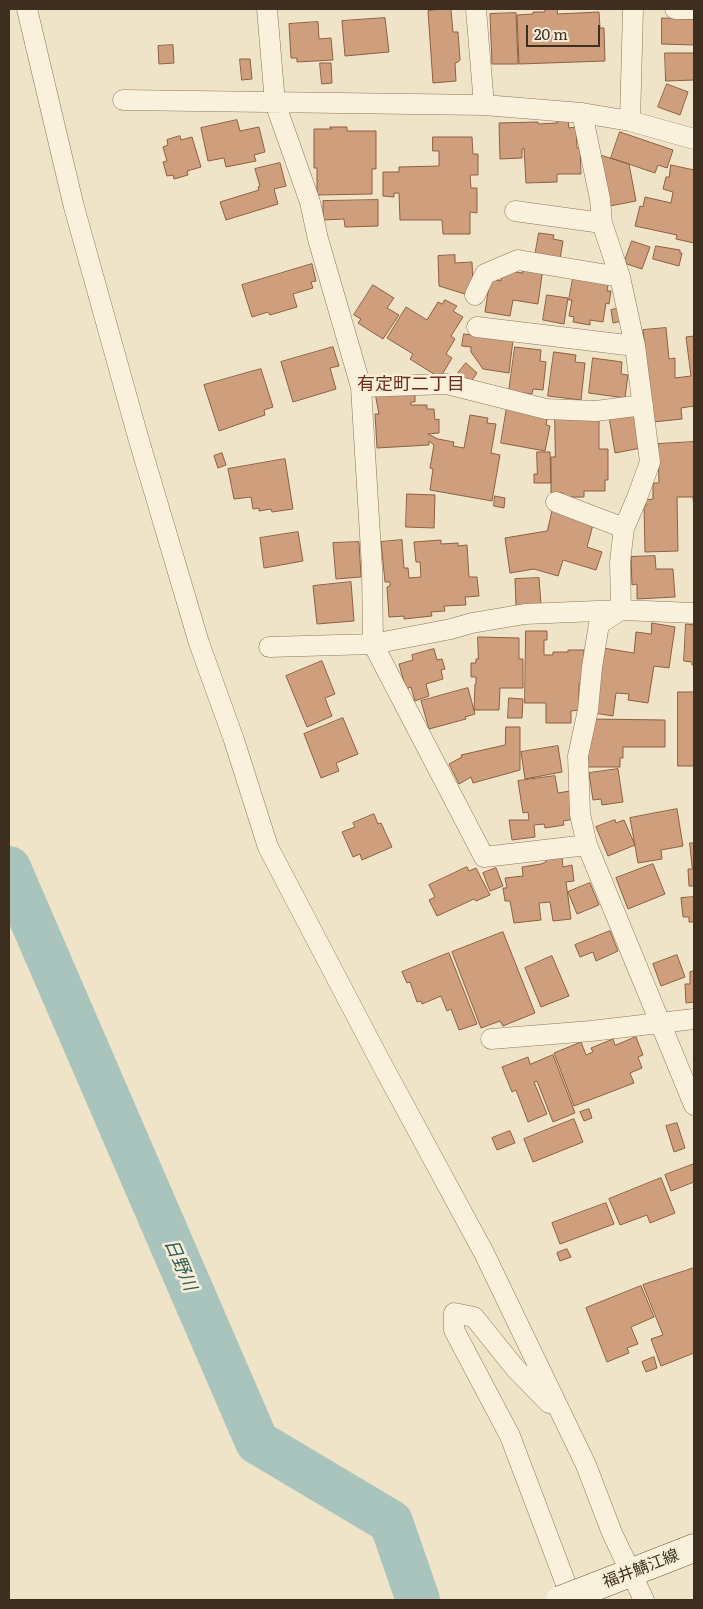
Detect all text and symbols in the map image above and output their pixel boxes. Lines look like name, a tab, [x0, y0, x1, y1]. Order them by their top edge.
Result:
scale bar	[528, 15, 602, 47]
text: 20 m	[534, 22, 568, 45]
district label: 有定町二丁目	[357, 374, 465, 396]
water label: 日野川	[160, 1236, 200, 1294]
street label: 福井鯖江線	[600, 1546, 682, 1592]

